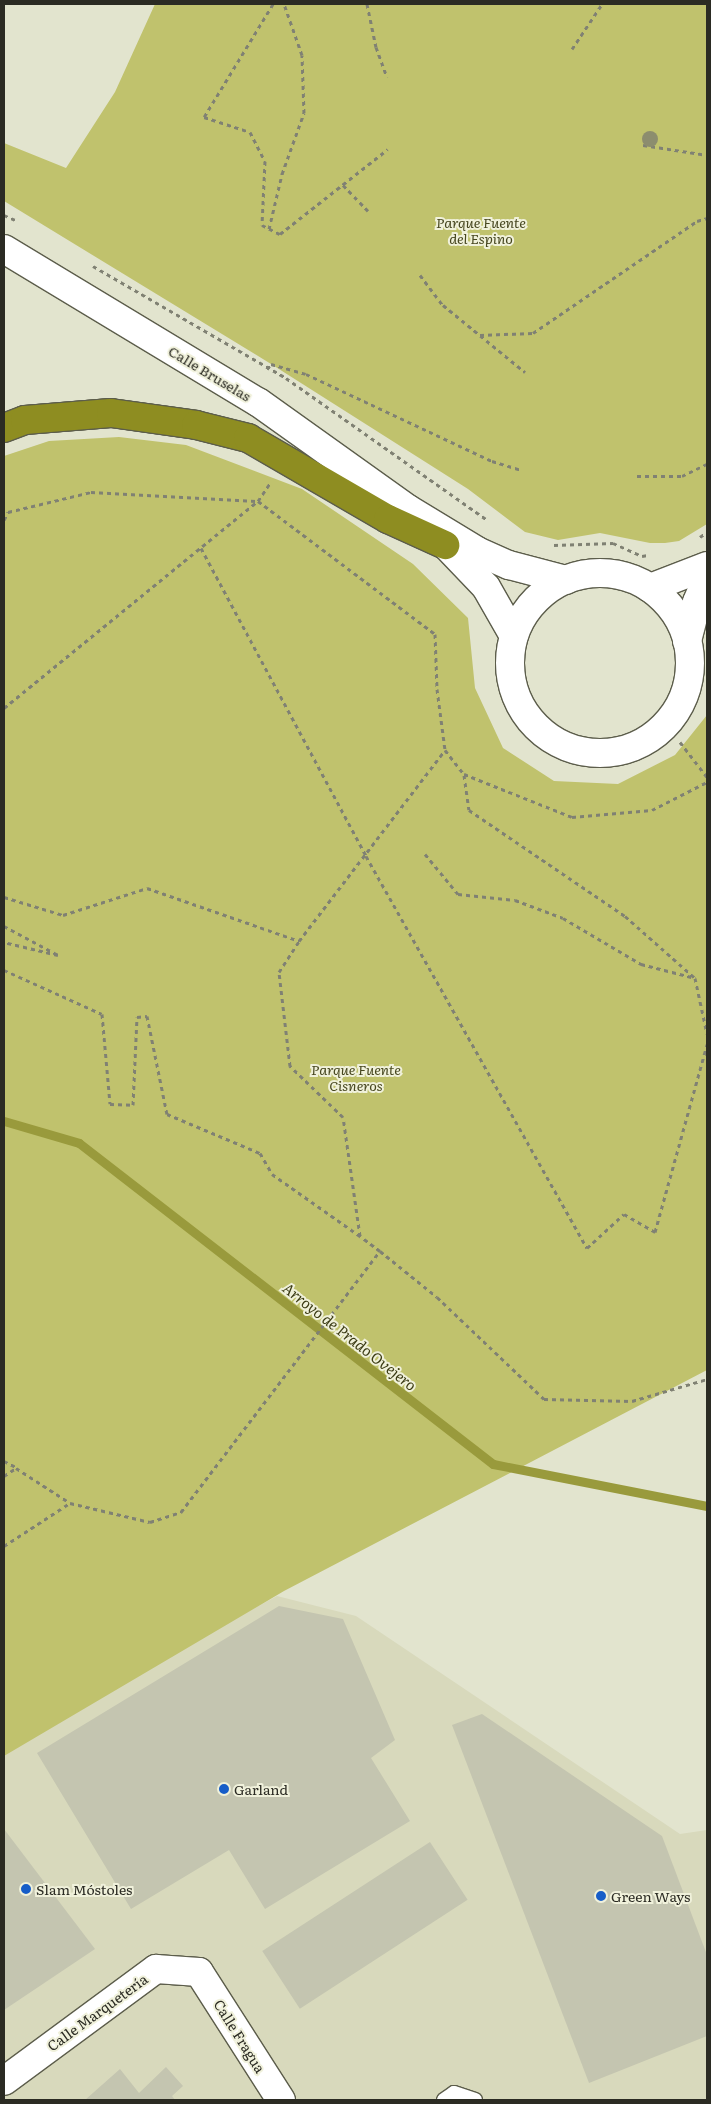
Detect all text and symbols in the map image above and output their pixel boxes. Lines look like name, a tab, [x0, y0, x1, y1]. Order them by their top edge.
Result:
park label: Parque Fuente del Espino	[436, 214, 526, 246]
street label: Calle Bruselas	[166, 342, 254, 404]
park label: Parque Fuente Cisneros	[311, 1061, 401, 1094]
water label: Arroyo de Prado Ovejero	[280, 1278, 420, 1394]
place label: Garland	[234, 1781, 288, 1797]
marker: Garland	[218, 1783, 230, 1795]
place label: Slam Móstoles	[36, 1881, 132, 1897]
marker: Slam Móstoles	[20, 1883, 32, 1895]
place label: Green Ways	[611, 1888, 690, 1904]
marker: Green Ways	[595, 1890, 607, 1902]
street label: Calle Marquetería	[44, 1970, 150, 2054]
street label: Calle Fragua	[211, 1996, 269, 2076]

